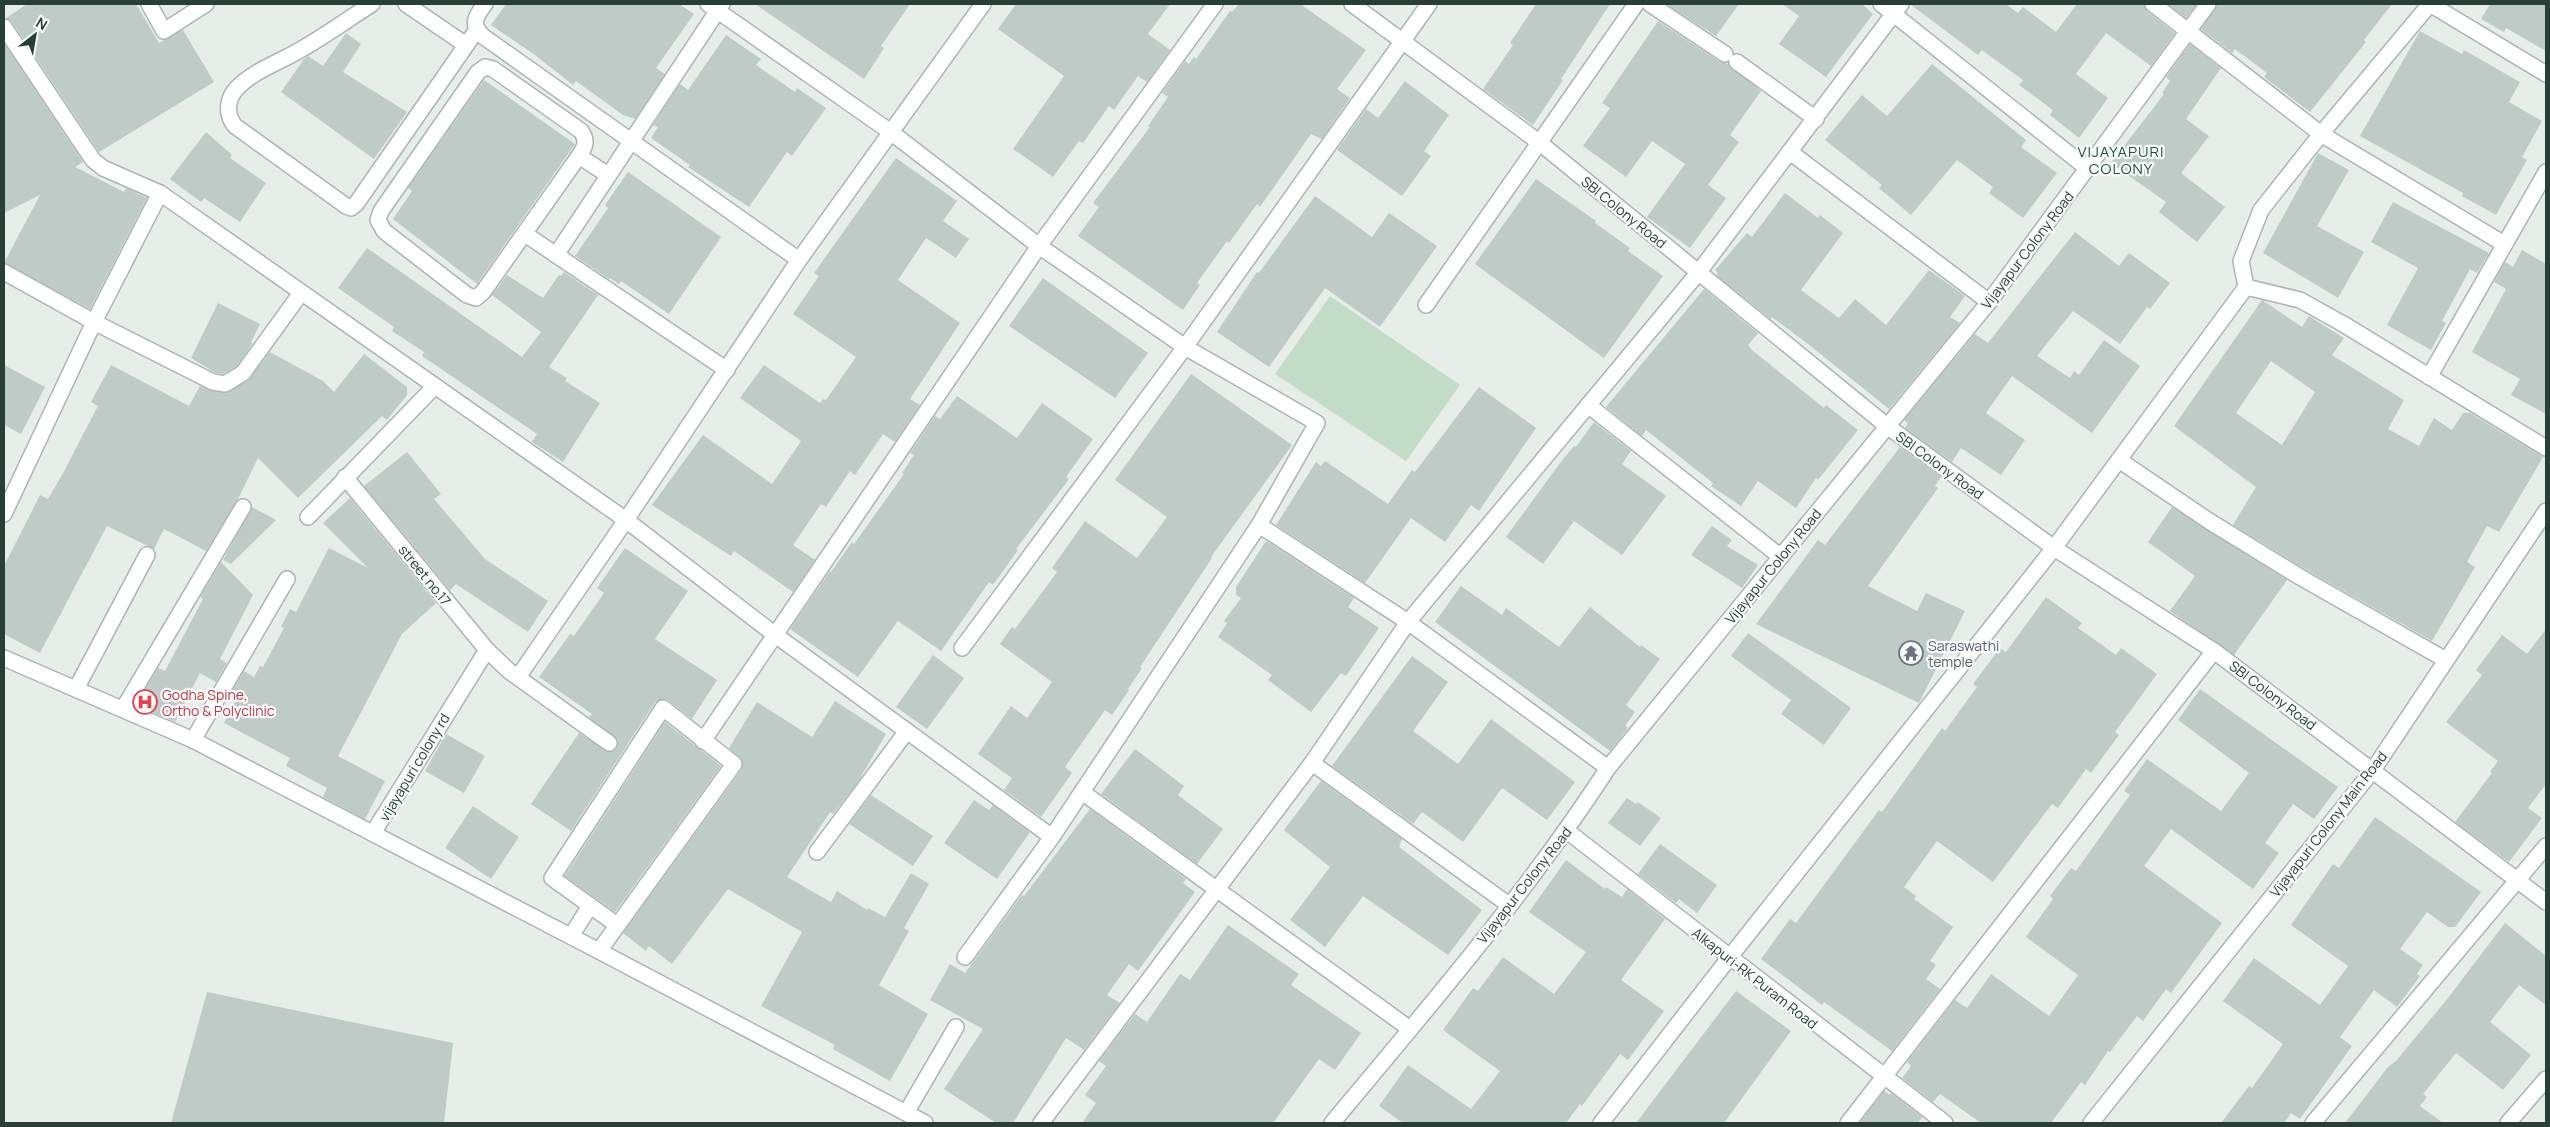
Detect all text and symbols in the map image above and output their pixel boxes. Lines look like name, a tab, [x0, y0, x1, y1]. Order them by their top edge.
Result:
north arrow	[10, 10, 60, 60]
text: N	[33, 13, 51, 34]
district label: VIJAYAPURI COLONY	[2077, 141, 2165, 179]
street label: SBI Colony Road	[1577, 172, 1671, 252]
street label: Vijayapur Colony Road	[1976, 187, 2078, 313]
street label: SBI Colony Road	[1892, 427, 1988, 503]
street label: Vijayapur Colony Road	[1721, 504, 1825, 628]
street label: street no.17	[395, 541, 455, 609]
place label: Saraswathi temple	[1928, 636, 1999, 671]
temple icon: Saraswathi temple	[1898, 640, 1924, 666]
street label: SBI Colony Road	[2226, 656, 2320, 734]
place label: Godha Spine, Ortho & Polyclinic	[162, 685, 275, 720]
hospital icon: Godha Spine, Ortho & Polyclinic	[132, 689, 158, 715]
street label: vijayapuri colony rd	[374, 710, 454, 824]
street label: Vijayapuri Colony Main Road	[2265, 747, 2391, 901]
street label: Vijayapur Colony Road	[1473, 823, 1575, 947]
street label: Alkapuri-RK Puram Road	[1688, 923, 1822, 1033]

